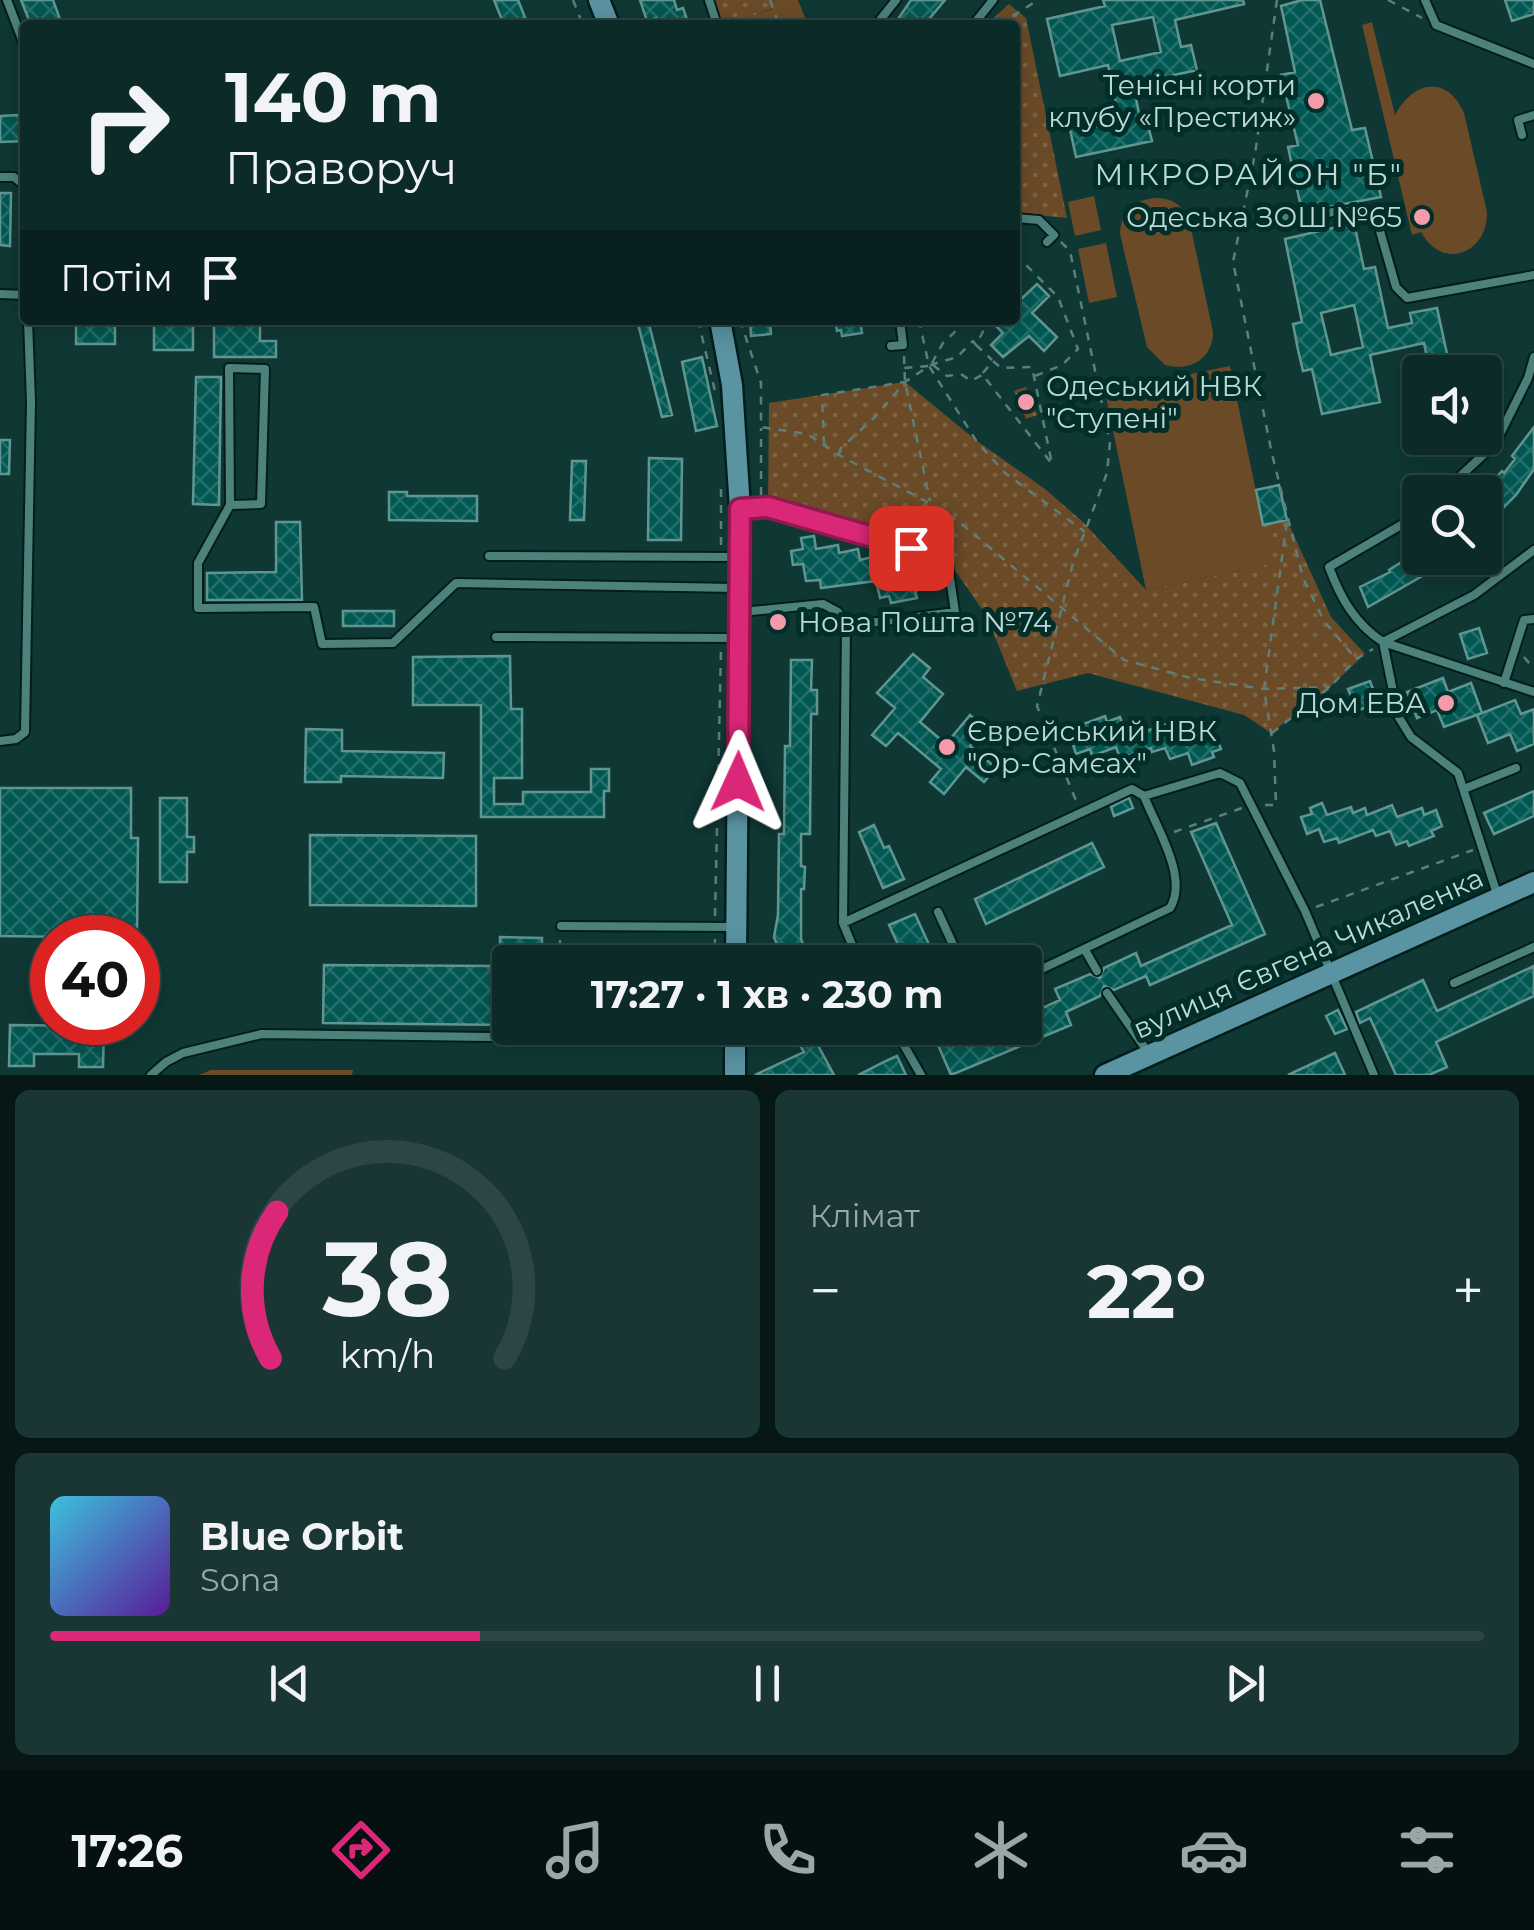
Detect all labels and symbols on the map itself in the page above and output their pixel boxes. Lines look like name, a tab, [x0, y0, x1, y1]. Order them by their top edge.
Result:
place label: Тенісні корти клубу «Престиж»	[1048, 68, 1296, 134]
marker: Тенісні корти клубу «Престиж»	[1305, 90, 1327, 112]
district label: МІКРОРАЙОН "Б"	[1095, 156, 1403, 193]
place label: Одеська ЗОШ №65	[1126, 200, 1402, 234]
marker: Одеська ЗОШ №65	[1411, 206, 1433, 228]
place label: Одеський НВК "Ступені"	[1046, 369, 1263, 435]
marker: Одеський НВК "Ступені"	[1015, 391, 1037, 413]
pin	[869, 506, 954, 591]
place label: Нова Пошта №74	[798, 605, 1052, 639]
marker: Нова Пошта №74	[767, 611, 789, 633]
place label: Дом ЕВА	[1297, 686, 1426, 720]
marker: Дом ЕВА	[1435, 692, 1457, 714]
place label: Єврейський НВК "Ор-Самєах"	[967, 714, 1217, 780]
position arrow	[686, 730, 790, 834]
marker: Єврейський НВК "Ор-Самєах"	[936, 736, 958, 758]
street label: вулиця Євгена Чикаленка	[1128, 860, 1488, 1046]
speed limit sign: 40	[30, 915, 160, 1045]

